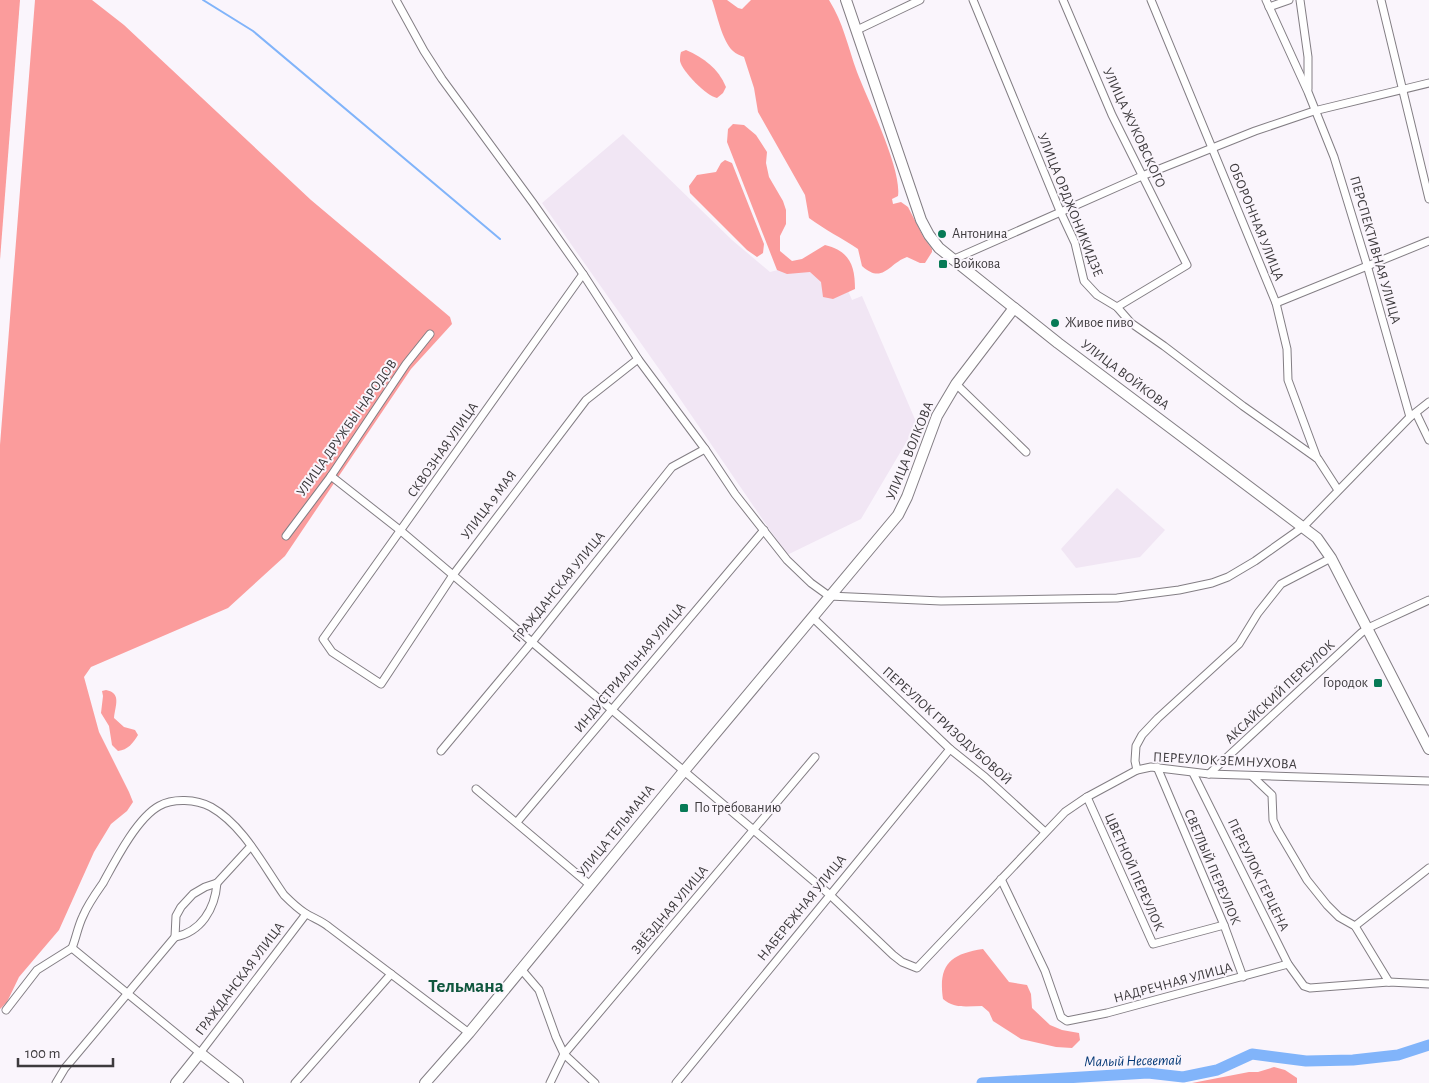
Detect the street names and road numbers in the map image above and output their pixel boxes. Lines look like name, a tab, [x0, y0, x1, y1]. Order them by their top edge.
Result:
street label: УЛИЦА ЖУКОВСКОГО	[1100, 66, 1168, 190]
street label: УЛИЦА ОРДЖОНИКИДЗЕ	[1035, 131, 1105, 279]
street label: ОБОРОННАЯ УЛИЦА	[1226, 161, 1286, 283]
street label: ПЕРСПЕКТИВНАЯ УЛИЦА	[1347, 175, 1403, 325]
street label: УЛИЦА ВОЙКОВА	[1078, 337, 1172, 413]
street label: УЛИЦА ДРУЖБЫ НАРОДОВ	[294, 357, 400, 499]
street label: СКВОЗНАЯ УЛИЦА	[405, 400, 481, 500]
street label: УЛИЦА ВОЛКОВА	[884, 400, 936, 502]
street label: УЛИЦА 9 МАЯ	[459, 468, 519, 542]
street label: ГРАЖДАНСКАЯ УЛИЦА	[510, 529, 608, 645]
street label: ИНДУСТРИАЛЬНАЯ УЛИЦА	[572, 600, 688, 736]
street label: АКСАЙСКИЙ ПЕРЕУЛОК	[1222, 637, 1338, 746]
street label: ПЕРЕУЛОК ГРИЗОДУБОВОЙ	[880, 664, 1015, 788]
street label: ПЕРЕУЛОК ЗЕМНУХОВА	[1153, 750, 1297, 772]
street label: УЛИЦА ТЕЛЬМАНА	[575, 782, 657, 880]
street label: СВЕТЛЫЙ ПЕРЕУЛОК	[1181, 807, 1244, 927]
street label: ЦВЕТНОЙ ПЕРЕУЛОК	[1102, 811, 1167, 933]
street label: ПЕРЕУЛОК ГЕРЦЕНА	[1225, 817, 1291, 933]
street label: НАБЕРЕЖНАЯ УЛИЦА	[755, 852, 849, 964]
street label: ЗВЁЗДНАЯ УЛИЦА	[628, 862, 711, 957]
street label: ГРАЖДАНСКАЯ УЛИЦА	[193, 920, 287, 1038]
street label: НАДРЕЧНАЯ УЛИЦА	[1112, 960, 1234, 1006]

